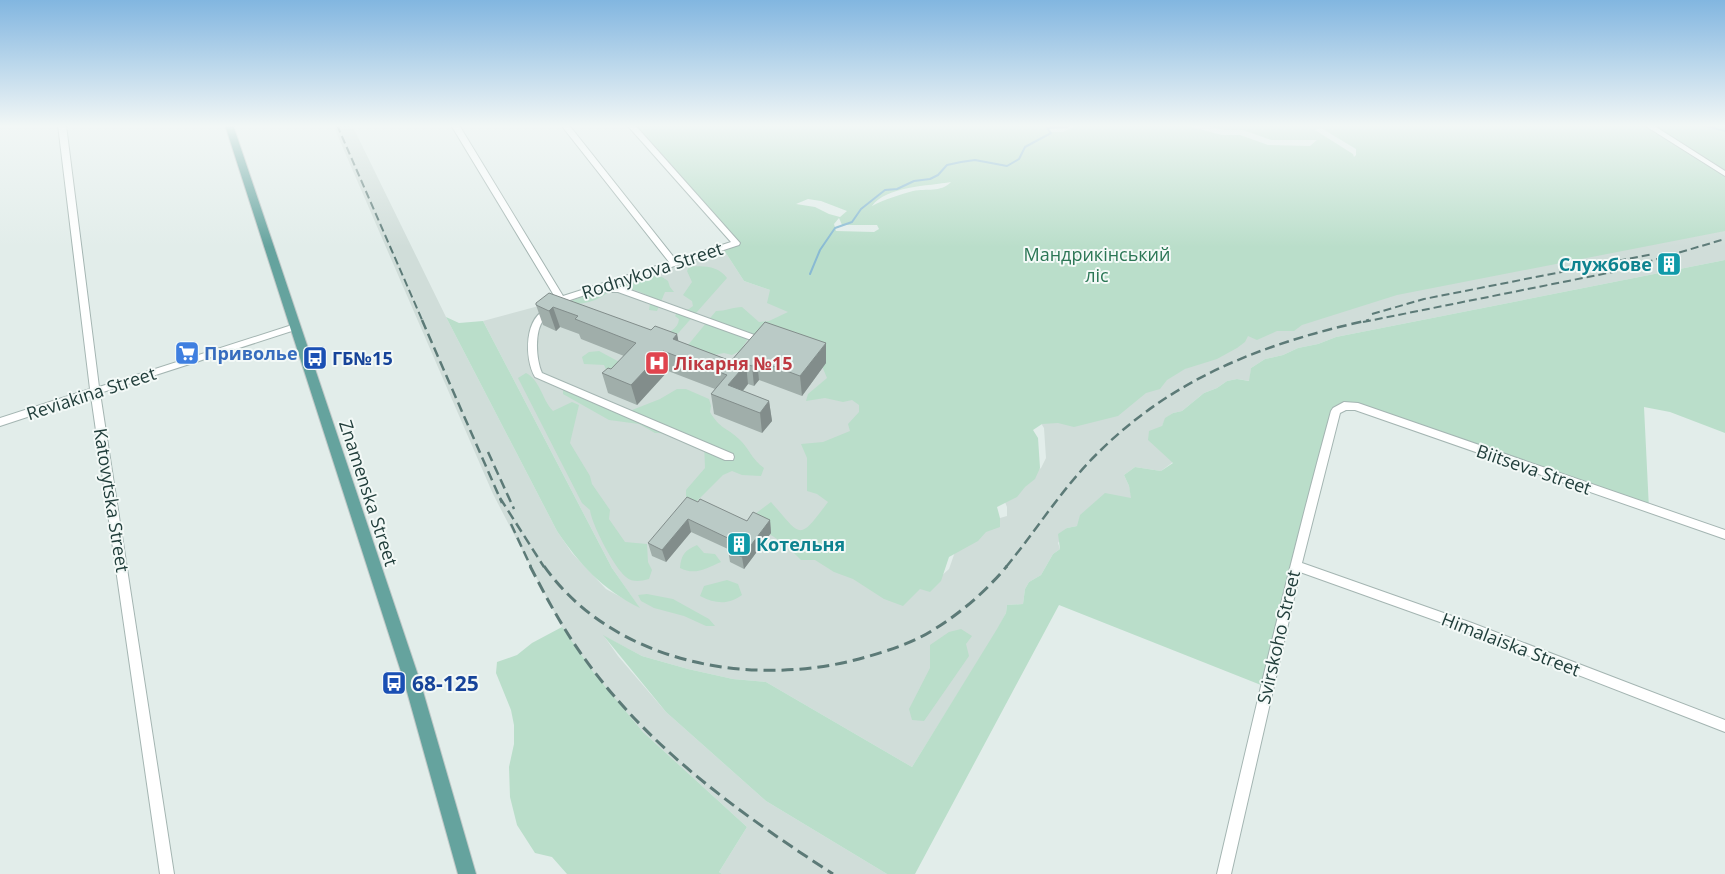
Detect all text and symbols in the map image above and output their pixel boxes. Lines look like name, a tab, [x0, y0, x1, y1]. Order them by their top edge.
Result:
street label: Rodnykova Street	[578, 236, 726, 304]
park label: Мандрикінський ліс	[1023, 242, 1171, 287]
building icon: Службове	[1656, 251, 1682, 277]
place label: Службове	[1559, 252, 1652, 276]
supermarket icon: Приволье	[174, 340, 200, 366]
place label: Приволье	[204, 341, 298, 365]
bus stop icon: ГБ№15	[302, 345, 328, 371]
place label: ГБ№15	[332, 346, 393, 370]
hospital icon: Лікарня №15	[644, 350, 670, 376]
place label: Лікарня №15	[674, 351, 793, 375]
street label: Reviakina Street	[23, 361, 159, 425]
street label: Znamenska Street	[334, 417, 404, 569]
street label: Katovytska Street	[89, 426, 135, 574]
street label: Biitseva Street	[1473, 438, 1595, 500]
building icon: Котельня	[726, 531, 752, 557]
place label: Котельня	[756, 532, 845, 556]
street label: Svirskoho Street	[1251, 568, 1305, 706]
street label: Himalaiska Street	[1438, 607, 1584, 681]
place label: 68-125	[412, 669, 479, 697]
bus stop icon: 68-125	[381, 670, 407, 696]

